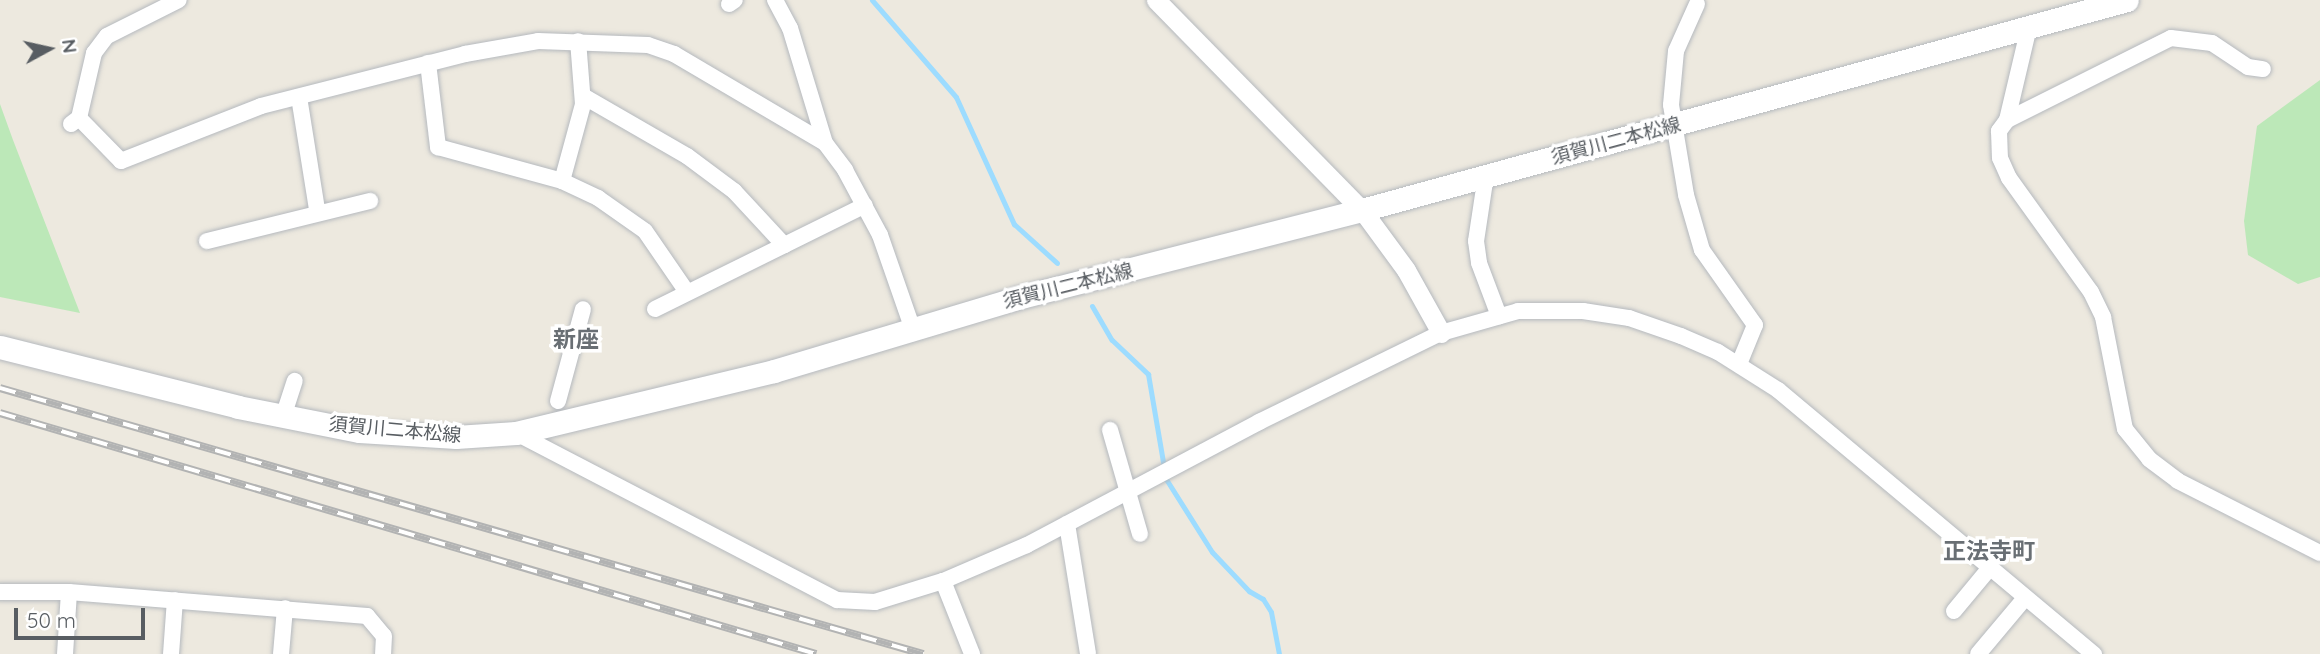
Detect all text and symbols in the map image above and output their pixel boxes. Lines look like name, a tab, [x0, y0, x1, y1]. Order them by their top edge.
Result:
north arrow	[14, 14, 84, 84]
text: N	[57, 37, 83, 55]
street label: 須賀川二本松線	[1549, 113, 1683, 169]
street label: 須賀川二本松線	[1001, 259, 1135, 313]
district label: 新座	[553, 325, 599, 353]
street label: 須賀川二本松線	[328, 413, 462, 447]
district label: 正法寺町	[1943, 537, 2035, 565]
scale bar	[18, 594, 149, 638]
text: 50 m	[27, 607, 76, 633]

